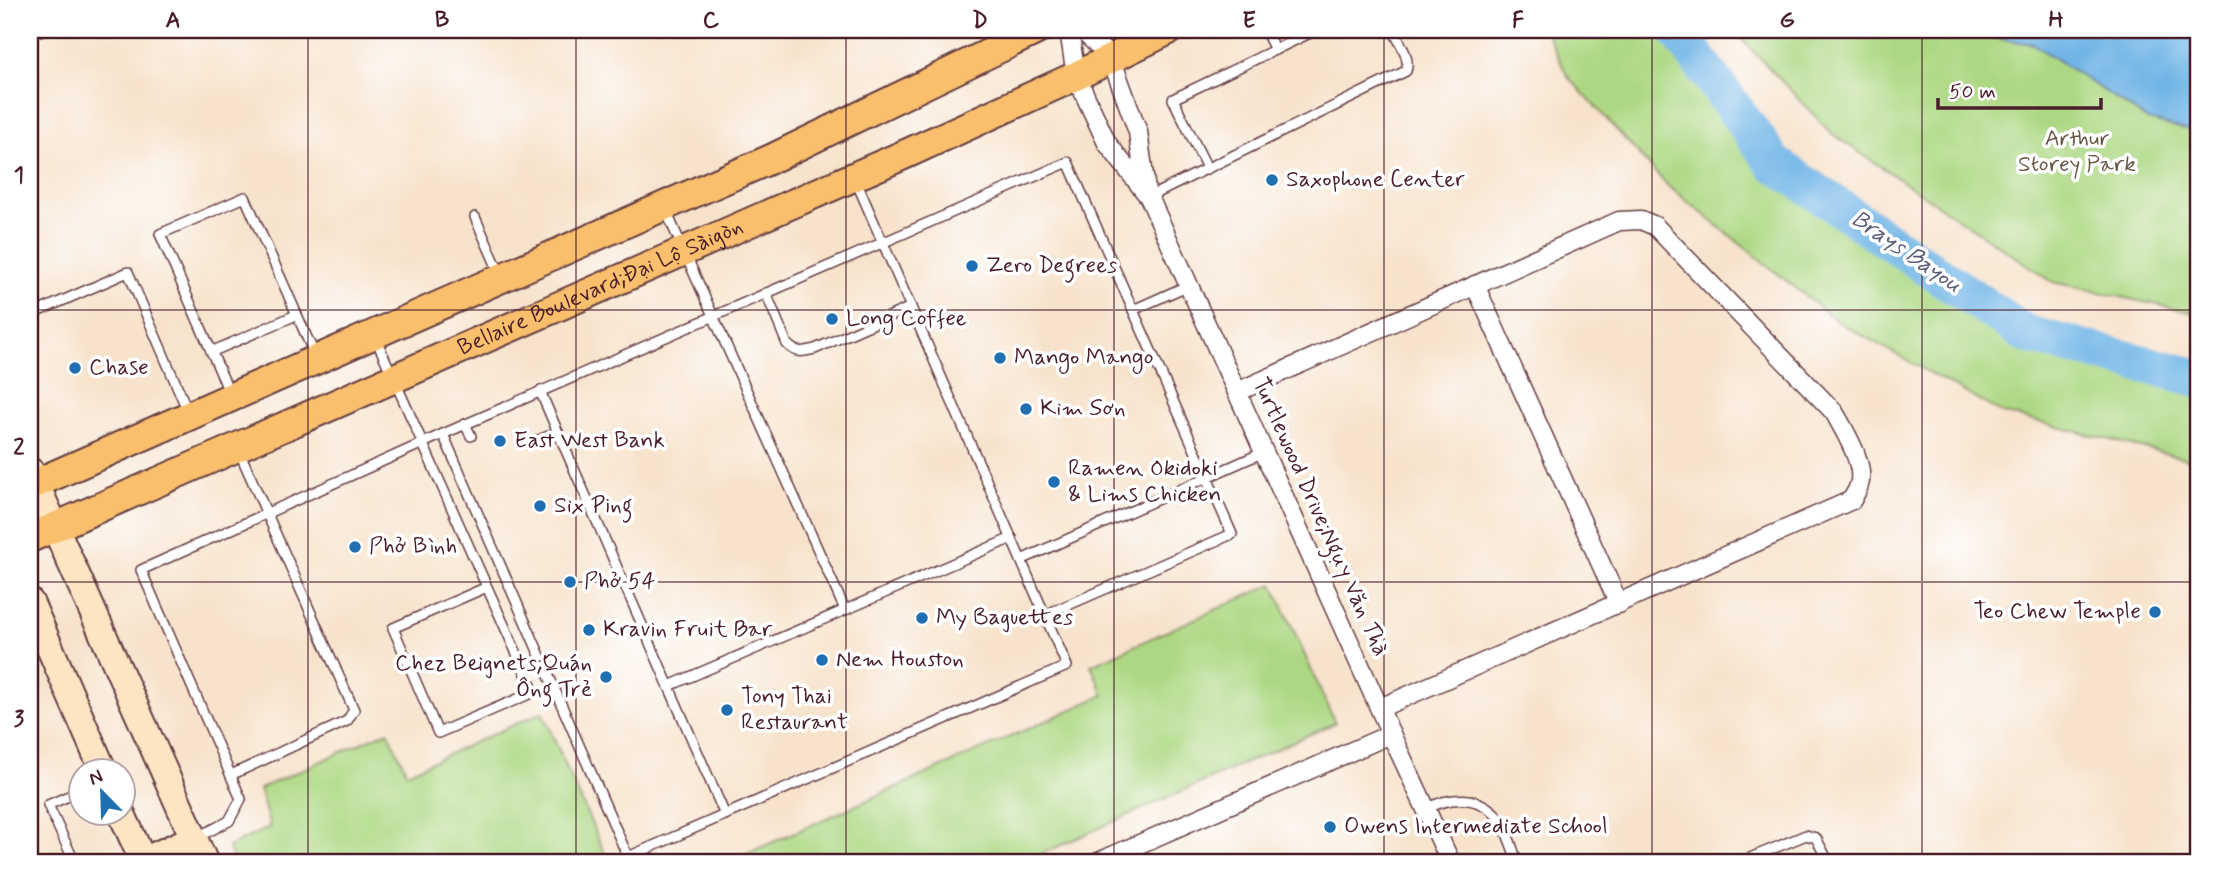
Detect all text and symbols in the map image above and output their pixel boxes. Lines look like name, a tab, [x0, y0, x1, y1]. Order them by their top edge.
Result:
text: A	[165, 6, 181, 36]
text: B	[435, 6, 450, 36]
text: C	[703, 6, 720, 36]
text: D	[972, 6, 988, 36]
text: E	[1242, 6, 1256, 36]
text: F	[1512, 6, 1524, 36]
text: G	[1779, 6, 1795, 36]
text: H	[2048, 6, 2064, 36]
scale bar	[1938, 66, 2101, 110]
text: 50 m	[1949, 78, 1996, 106]
park label: Arthur Storey Park	[2018, 124, 2136, 180]
text: 1	[14, 161, 24, 191]
place label: Saxophone Center	[1286, 165, 1465, 195]
marker: Saxophone Center	[1264, 172, 1280, 188]
water label: Brays Bayou	[1845, 204, 1967, 300]
street label: Bellaire Boulevard;Đại Lộ Sàigòn	[453, 212, 748, 364]
place label: Zero Degrees	[986, 251, 1117, 283]
marker: Zero Degrees	[964, 258, 980, 274]
place label: Long Coffee	[846, 304, 967, 336]
marker: Long Coffee	[824, 311, 840, 327]
place label: Mango Mango	[1014, 343, 1153, 375]
marker: Mango Mango	[992, 350, 1008, 366]
place label: Chase	[89, 353, 149, 383]
marker: Chase	[67, 360, 83, 376]
street label: Turtlewood Drive;Ngụy Văn Thà	[1243, 373, 1395, 662]
place label: Kim Sơn	[1040, 394, 1126, 424]
marker: Kim Sơn	[1018, 401, 1034, 417]
place label: East West Bank	[514, 426, 665, 456]
text: 2	[13, 433, 25, 463]
marker: East West Bank	[492, 433, 508, 449]
place label: Ramen Okidoki & Lims Chicken	[1068, 454, 1222, 510]
marker: Ramen Okidoki & Lims Chicken	[1046, 474, 1062, 490]
place label: Six Ping	[554, 491, 633, 523]
marker: Six Ping	[532, 498, 548, 514]
place label: Phở Bình	[369, 532, 457, 562]
marker: Phở Bình	[347, 539, 363, 555]
place label: Phở 54	[584, 567, 655, 597]
marker: Phở 54	[562, 574, 578, 590]
place label: Teo Chew Temple	[1973, 597, 2141, 627]
place label: My Baguettes	[936, 603, 1073, 633]
marker: Teo Chew Temple	[2147, 604, 2163, 620]
marker: My Baguettes	[914, 610, 930, 626]
place label: Kravin Fruit Bar	[603, 615, 773, 645]
marker: Kravin Fruit Bar	[581, 622, 597, 638]
place label: Nem Houston	[836, 645, 964, 675]
place label: Chez Beignets;Quán Ông Trẻ	[395, 649, 592, 707]
marker: Nem Houston	[814, 652, 830, 668]
marker: Chez Beignets;Quán Ông Trẻ	[598, 669, 614, 685]
place label: Tony Thai Restaurant	[741, 682, 848, 738]
marker: Tony Thai Restaurant	[719, 702, 735, 718]
text: 3	[14, 705, 25, 735]
north arrow	[66, 756, 136, 826]
text: N	[85, 764, 107, 792]
place label: Owens Intermediate School	[1344, 812, 1608, 842]
marker: Owens Intermediate School	[1322, 819, 1338, 835]

